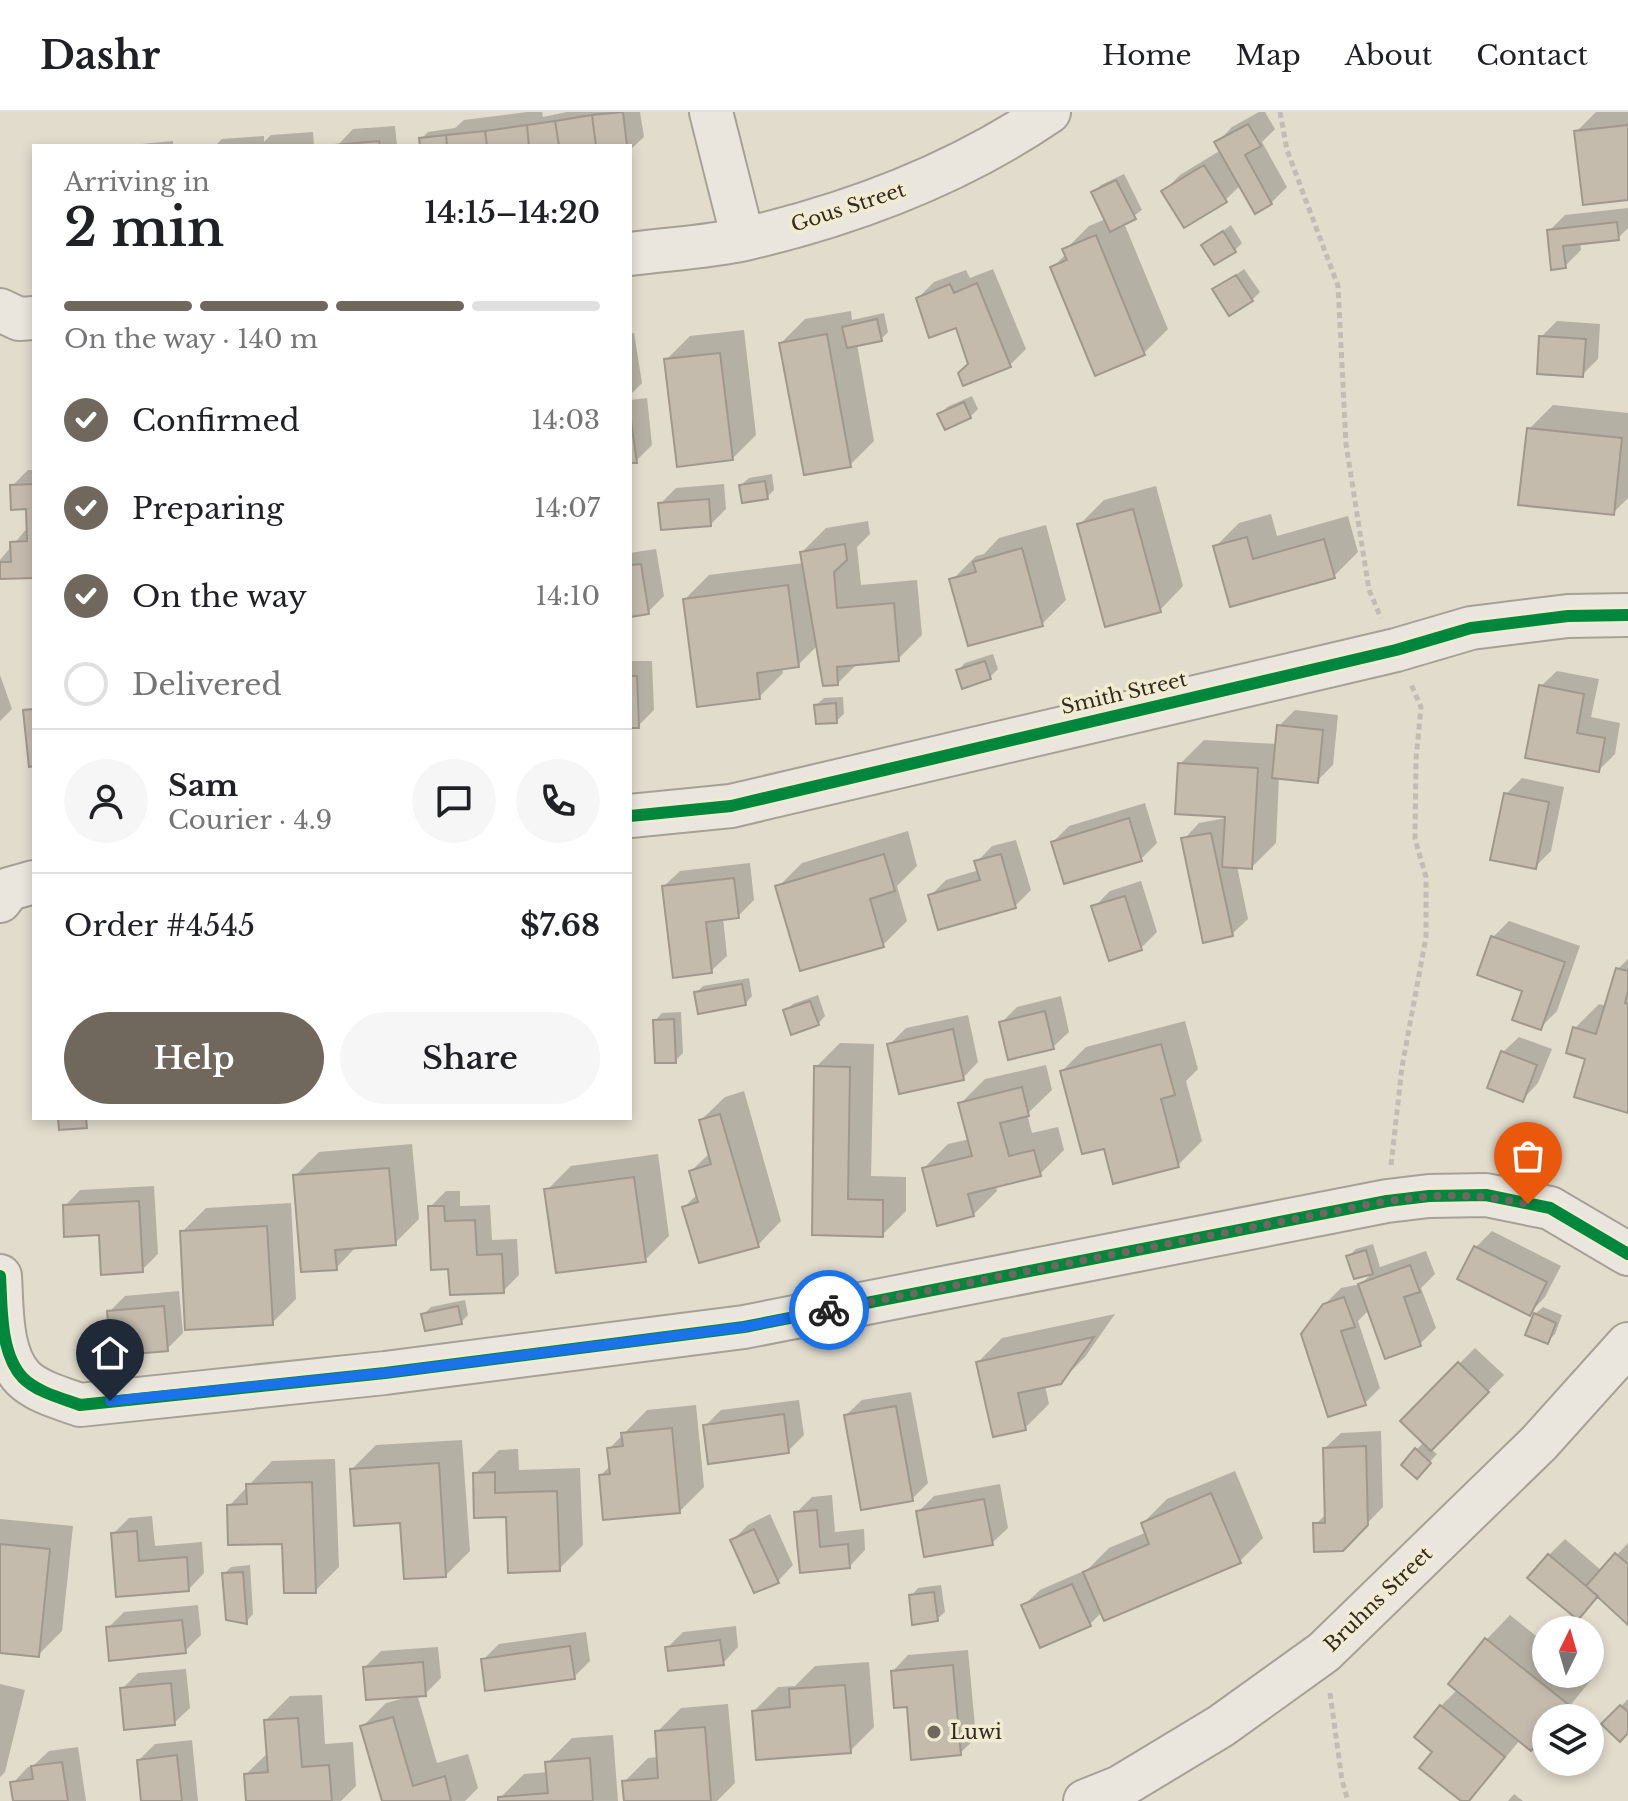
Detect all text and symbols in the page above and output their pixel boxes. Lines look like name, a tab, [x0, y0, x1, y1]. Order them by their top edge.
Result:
text: Dashr	[40, 32, 160, 79]
text: Home	[1102, 38, 1192, 73]
text: Map	[1236, 38, 1301, 73]
text: About	[1345, 38, 1432, 73]
text: Contact	[1476, 38, 1588, 73]
text: Arriving in	[64, 166, 210, 198]
street label: Gous Street	[788, 177, 909, 237]
text: 14:15–14:20	[424, 194, 600, 231]
text: 2 min	[64, 196, 224, 260]
text: On the way · 140 m	[64, 323, 318, 355]
icon: check	[64, 398, 108, 442]
text: Confirmed	[132, 402, 300, 439]
text: 14:03	[531, 404, 600, 436]
icon: check	[64, 486, 108, 530]
text: Preparing	[132, 490, 284, 527]
text: 14:07	[534, 492, 600, 524]
icon: check	[64, 574, 108, 618]
text: On the way	[132, 578, 307, 615]
text: 14:10	[536, 580, 600, 612]
text: Delivered	[132, 666, 282, 703]
street label: Smith Street	[1059, 667, 1190, 719]
button: person	[64, 759, 148, 843]
button: chat	[412, 759, 496, 843]
button: phone	[516, 759, 600, 843]
text: Sam	[168, 767, 238, 804]
text: Courier · 4.9	[168, 804, 332, 836]
text: Order #4545	[64, 907, 255, 944]
text: $7.68	[520, 907, 600, 944]
button: Help	[64, 1012, 324, 1104]
button: Share	[340, 1012, 600, 1104]
pin	[1494, 1122, 1562, 1204]
icon: bag	[1506, 1134, 1550, 1178]
courier	[789, 1270, 869, 1350]
icon: bike	[807, 1288, 851, 1332]
pin	[76, 1319, 144, 1401]
icon: home	[88, 1331, 132, 1375]
street label: Bruhns Street	[1319, 1541, 1437, 1657]
north arrow	[1532, 1616, 1604, 1688]
map controls	[1532, 1616, 1604, 1776]
button: layers	[1532, 1704, 1604, 1776]
place label: Luwi	[950, 1720, 1002, 1744]
marker: Luwi	[925, 1723, 943, 1741]

